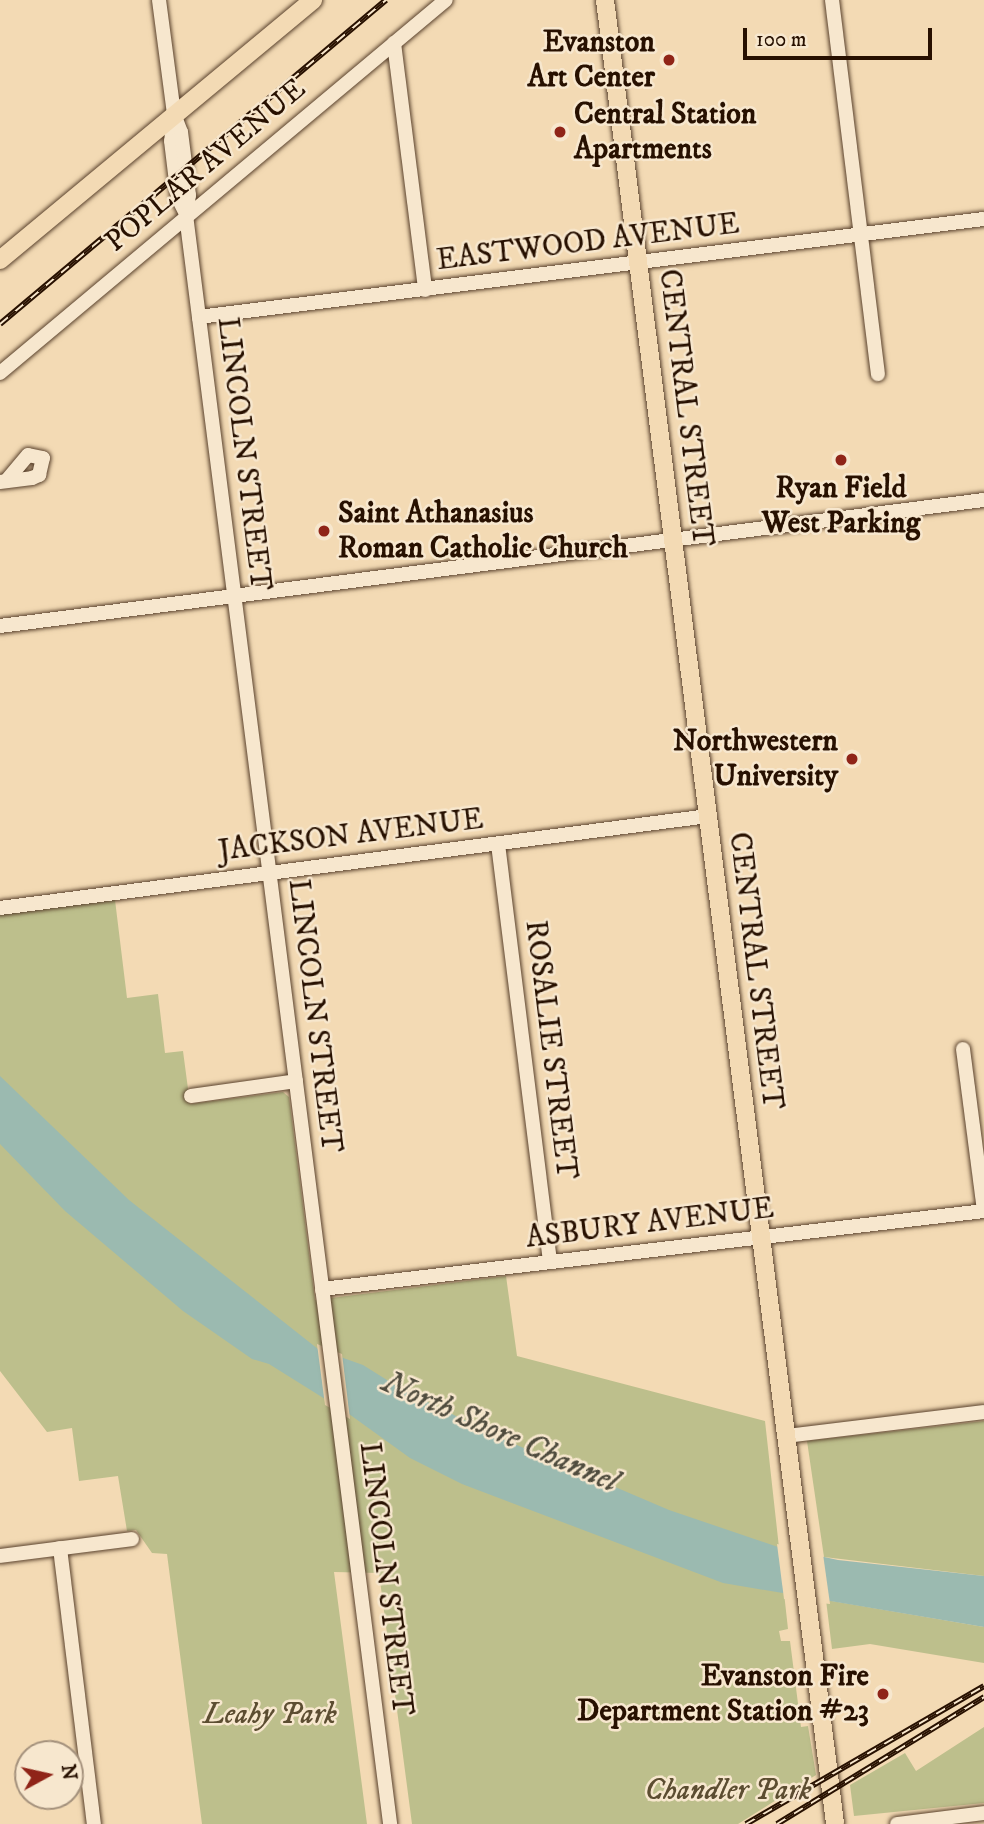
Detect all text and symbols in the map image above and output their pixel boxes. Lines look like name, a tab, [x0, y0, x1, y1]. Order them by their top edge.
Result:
scale bar	[746, 14, 935, 58]
place label: Evanston Art Center	[528, 25, 655, 96]
text: 100 m	[756, 27, 807, 53]
marker: Evanston Art Center	[661, 52, 677, 68]
street label: POPLAR AVENUE	[98, 72, 314, 260]
place label: Central Station Apartments	[574, 97, 757, 168]
marker: Central Station Apartments	[552, 124, 568, 140]
street label: EASTWOOD AVENUE	[435, 207, 741, 279]
street label: CENTRAL STREET	[650, 267, 720, 549]
street label: LINCOLN STREET	[208, 315, 278, 593]
marker: Ryan Field West Parking	[833, 452, 849, 468]
place label: Ryan Field West Parking	[762, 471, 920, 542]
place label: Saint Athanasius Roman Catholic Church	[338, 496, 628, 566]
marker: Saint Athanasius Roman Catholic Church	[316, 523, 332, 539]
place label: Northwestern University	[673, 724, 838, 794]
marker: Northwestern University	[844, 751, 860, 767]
street label: JACKSON AVENUE	[217, 802, 485, 870]
street label: CENTRAL STREET	[720, 830, 790, 1112]
street label: LINCOLN STREET	[279, 877, 349, 1155]
street label: ROSALIE STREET	[516, 918, 584, 1182]
street label: ASBURY AVENUE	[524, 1191, 776, 1257]
water label: North Shore Channel	[376, 1364, 624, 1502]
street label: LINCOLN STREET	[350, 1440, 420, 1718]
place label: Evanston Fire Department Station #23	[577, 1659, 869, 1730]
marker: Evanston Fire Department Station #23	[875, 1686, 891, 1702]
park label: Leahy Park	[203, 1697, 337, 1733]
north arrow	[14, 1740, 84, 1810]
text: N	[56, 1763, 81, 1782]
park label: Chandler Park	[644, 1773, 812, 1809]

